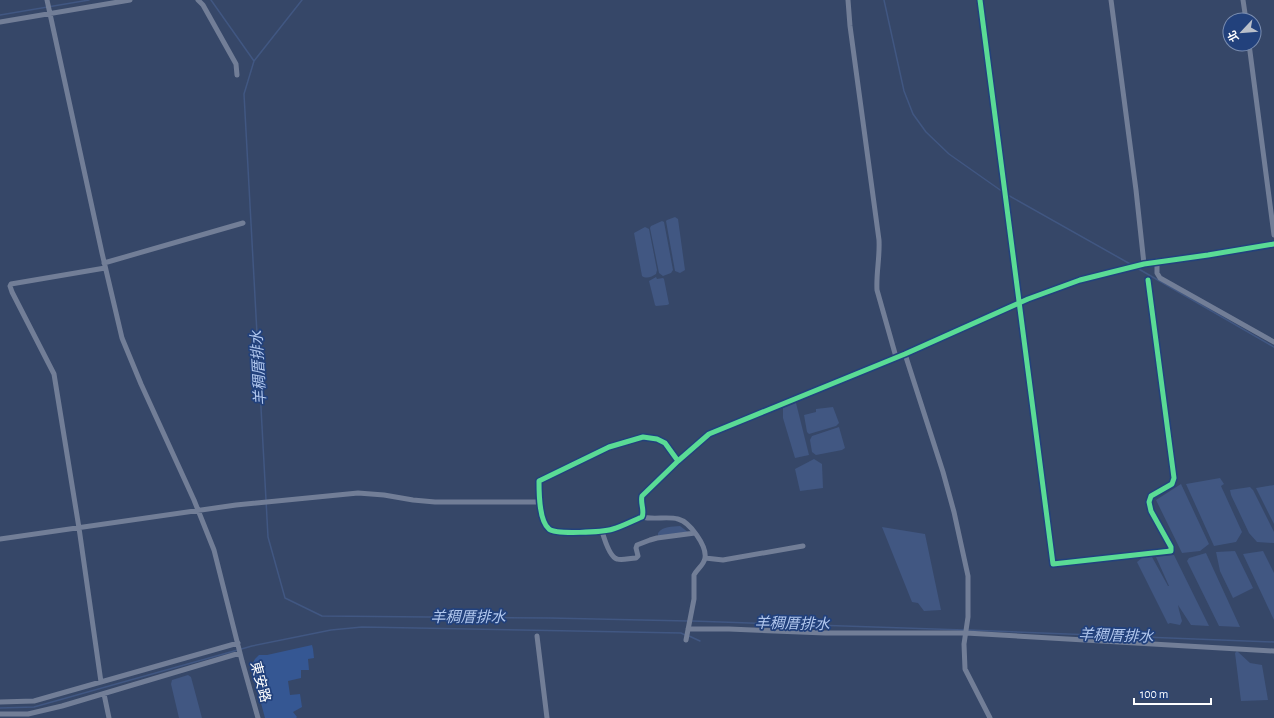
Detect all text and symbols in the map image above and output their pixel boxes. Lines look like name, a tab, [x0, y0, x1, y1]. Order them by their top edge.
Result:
north arrow	[1222, 12, 1262, 52]
text: 北	[1226, 29, 1241, 44]
water label: 羊稠厝排水	[248, 329, 268, 406]
water label: 羊稠厝排水	[430, 609, 506, 625]
water label: 羊稠厝排水	[754, 615, 831, 632]
water label: 羊稠厝排水	[1078, 626, 1155, 645]
street label: 東安路	[248, 660, 273, 704]
scale bar	[1134, 680, 1211, 706]
text: 100 m	[1140, 688, 1168, 700]

